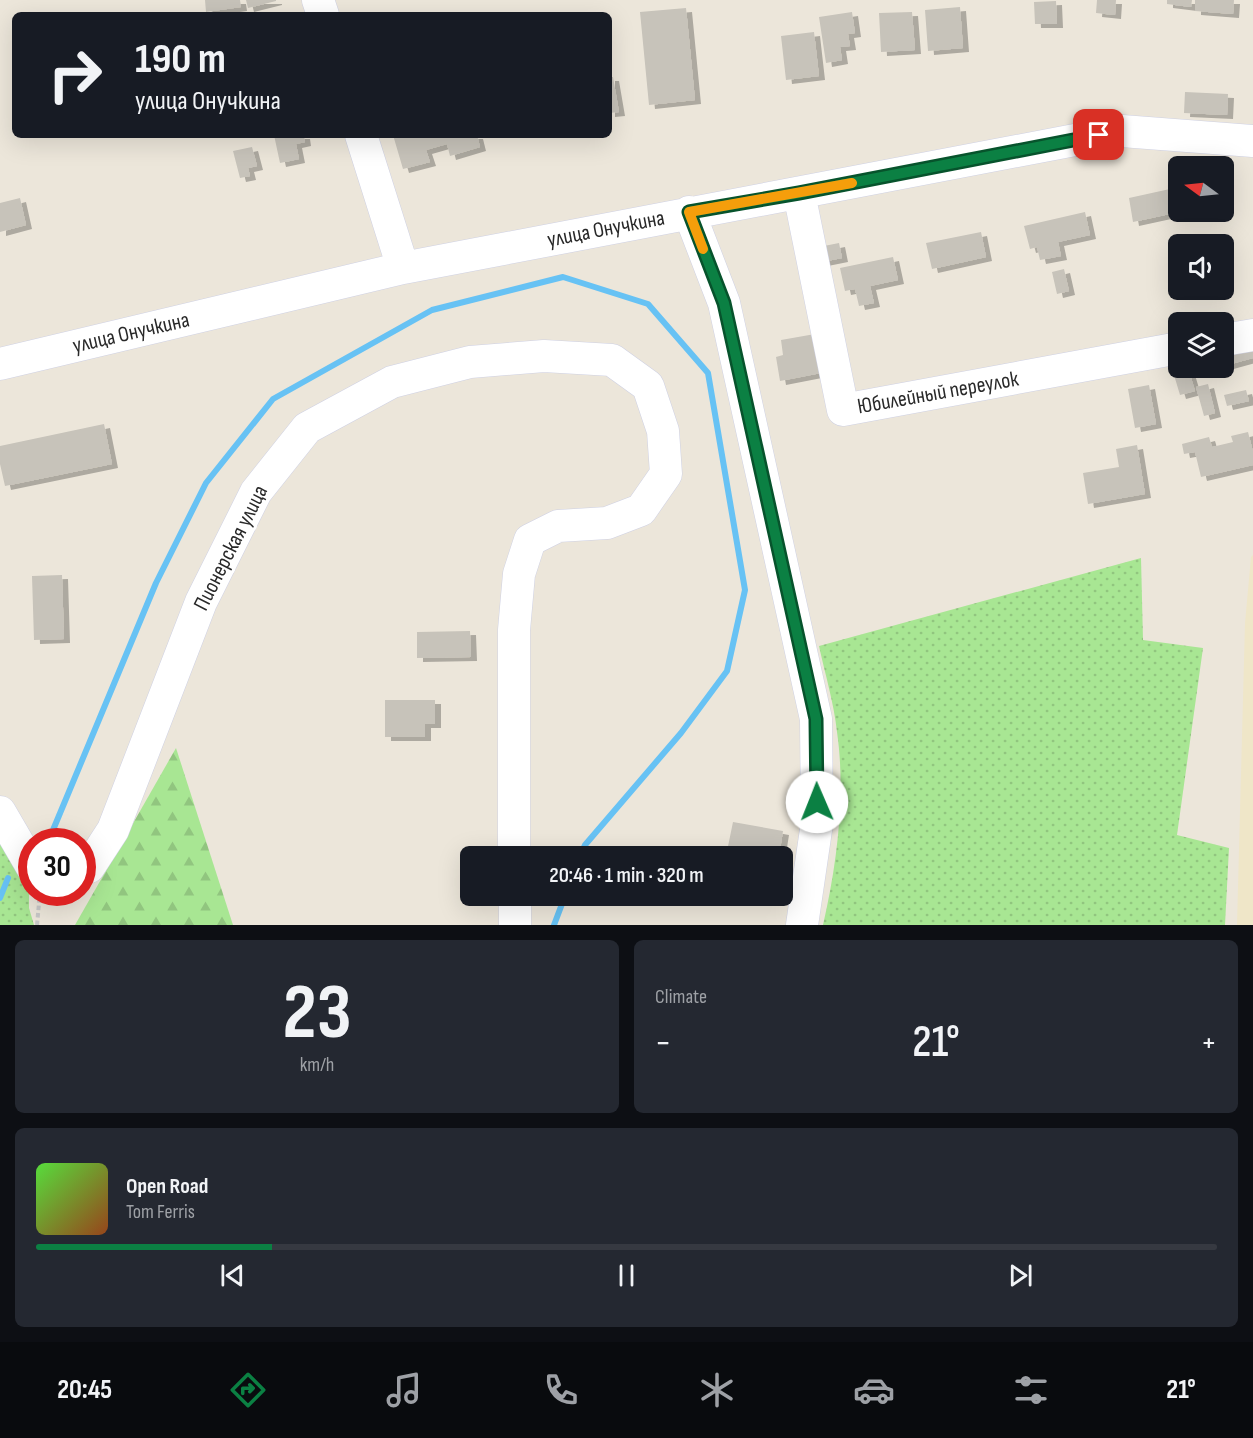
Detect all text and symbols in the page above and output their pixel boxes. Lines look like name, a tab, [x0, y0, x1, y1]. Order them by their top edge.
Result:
text: 190 m	[135, 34, 226, 85]
icon: right	[36, 36, 114, 114]
text: улица Онучкина	[135, 85, 281, 117]
pin	[1073, 109, 1124, 160]
icon: arrive	[1082, 118, 1115, 151]
north arrow	[1168, 156, 1234, 222]
map controls	[1168, 156, 1234, 378]
street label: улица Онучкина	[545, 204, 667, 254]
button: sound	[1168, 234, 1234, 300]
street label: улица Онучкина	[70, 306, 192, 360]
button: layers	[1168, 312, 1234, 378]
street label: Юбилейный переулок	[855, 365, 1021, 420]
street label: Пионерская улица	[188, 481, 274, 615]
position arrow	[785, 770, 849, 834]
speed limit sign: 30	[18, 828, 96, 906]
text: 20:46 · 1 min · 320 m	[549, 862, 704, 889]
text: 23	[282, 967, 352, 1060]
text: Climate	[655, 985, 707, 1009]
text: 21°	[912, 1015, 960, 1070]
text: −	[655, 1023, 671, 1063]
text: +	[1201, 1023, 1217, 1063]
text: km/h	[300, 1053, 334, 1077]
text: Open Road	[126, 1173, 208, 1200]
text: Tom Ferris	[126, 1200, 195, 1224]
icon: previous	[216, 1259, 249, 1292]
icon: pause	[610, 1259, 643, 1292]
icon: next	[1004, 1259, 1037, 1292]
icon: directions	[227, 1369, 269, 1411]
icon: music	[383, 1369, 425, 1411]
icon: phone	[540, 1369, 582, 1411]
icon: climate	[696, 1369, 738, 1411]
icon: car	[853, 1369, 895, 1411]
icon: filters	[1010, 1369, 1052, 1411]
text: 20:45	[57, 1374, 112, 1406]
text: 21°	[1166, 1374, 1196, 1406]

